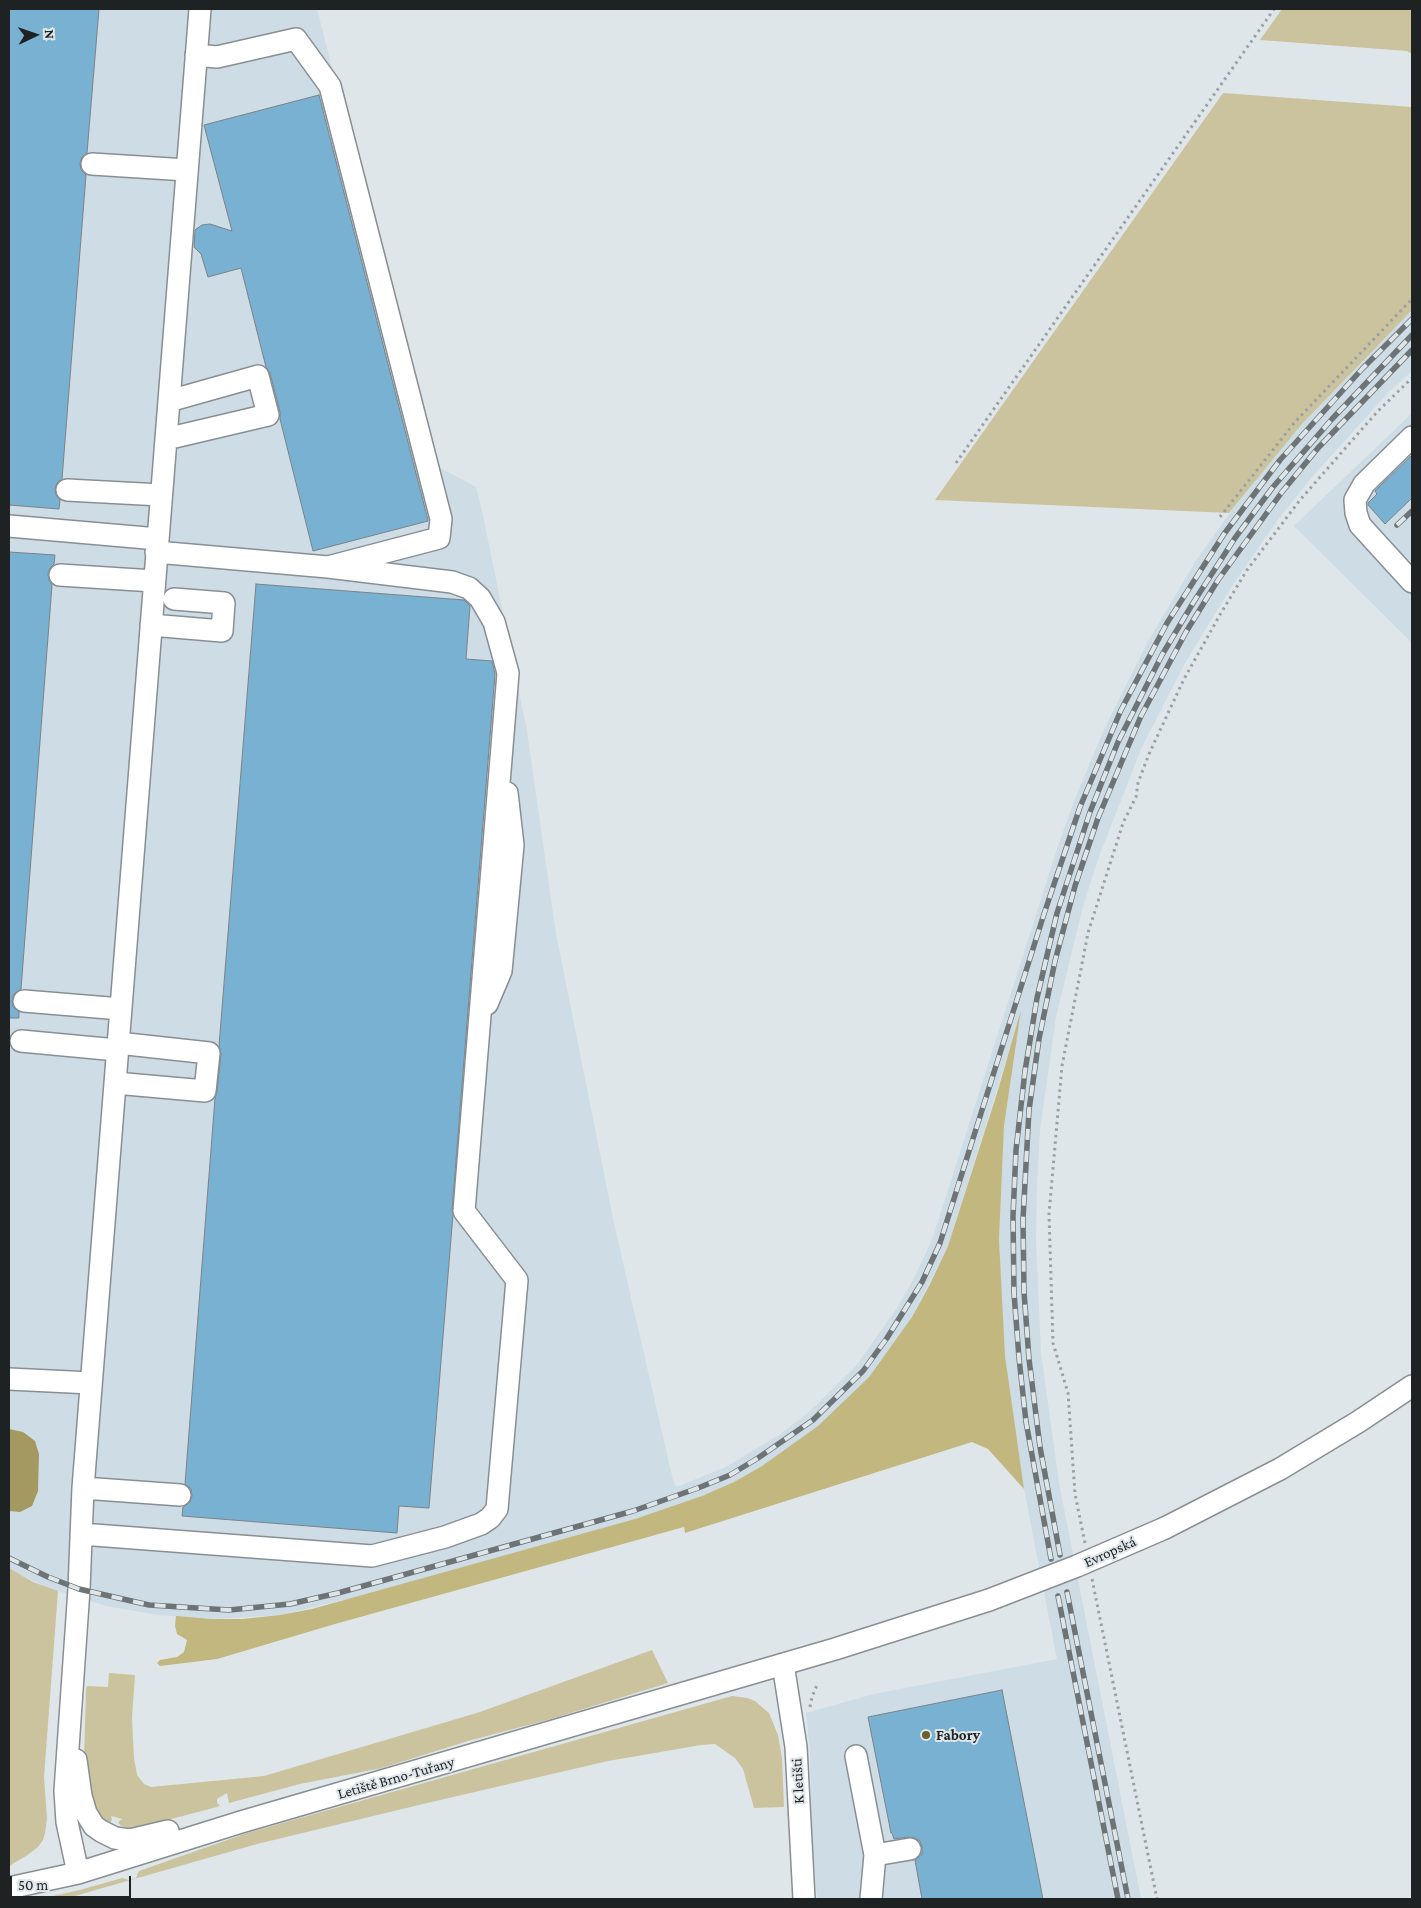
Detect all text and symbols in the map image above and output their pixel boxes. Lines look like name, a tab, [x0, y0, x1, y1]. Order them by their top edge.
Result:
north arrow	[10, 10, 60, 60]
text: N	[42, 29, 58, 39]
street label: Evropská	[1081, 1533, 1139, 1571]
place label: Fabory	[936, 1726, 980, 1744]
marker: Fabory	[920, 1729, 932, 1741]
street label: Letiště Brno-Tuřany	[336, 1753, 456, 1803]
street label: K letišti	[788, 1758, 808, 1804]
scale bar	[12, 1866, 134, 1898]
text: 50 m	[18, 1877, 48, 1893]

